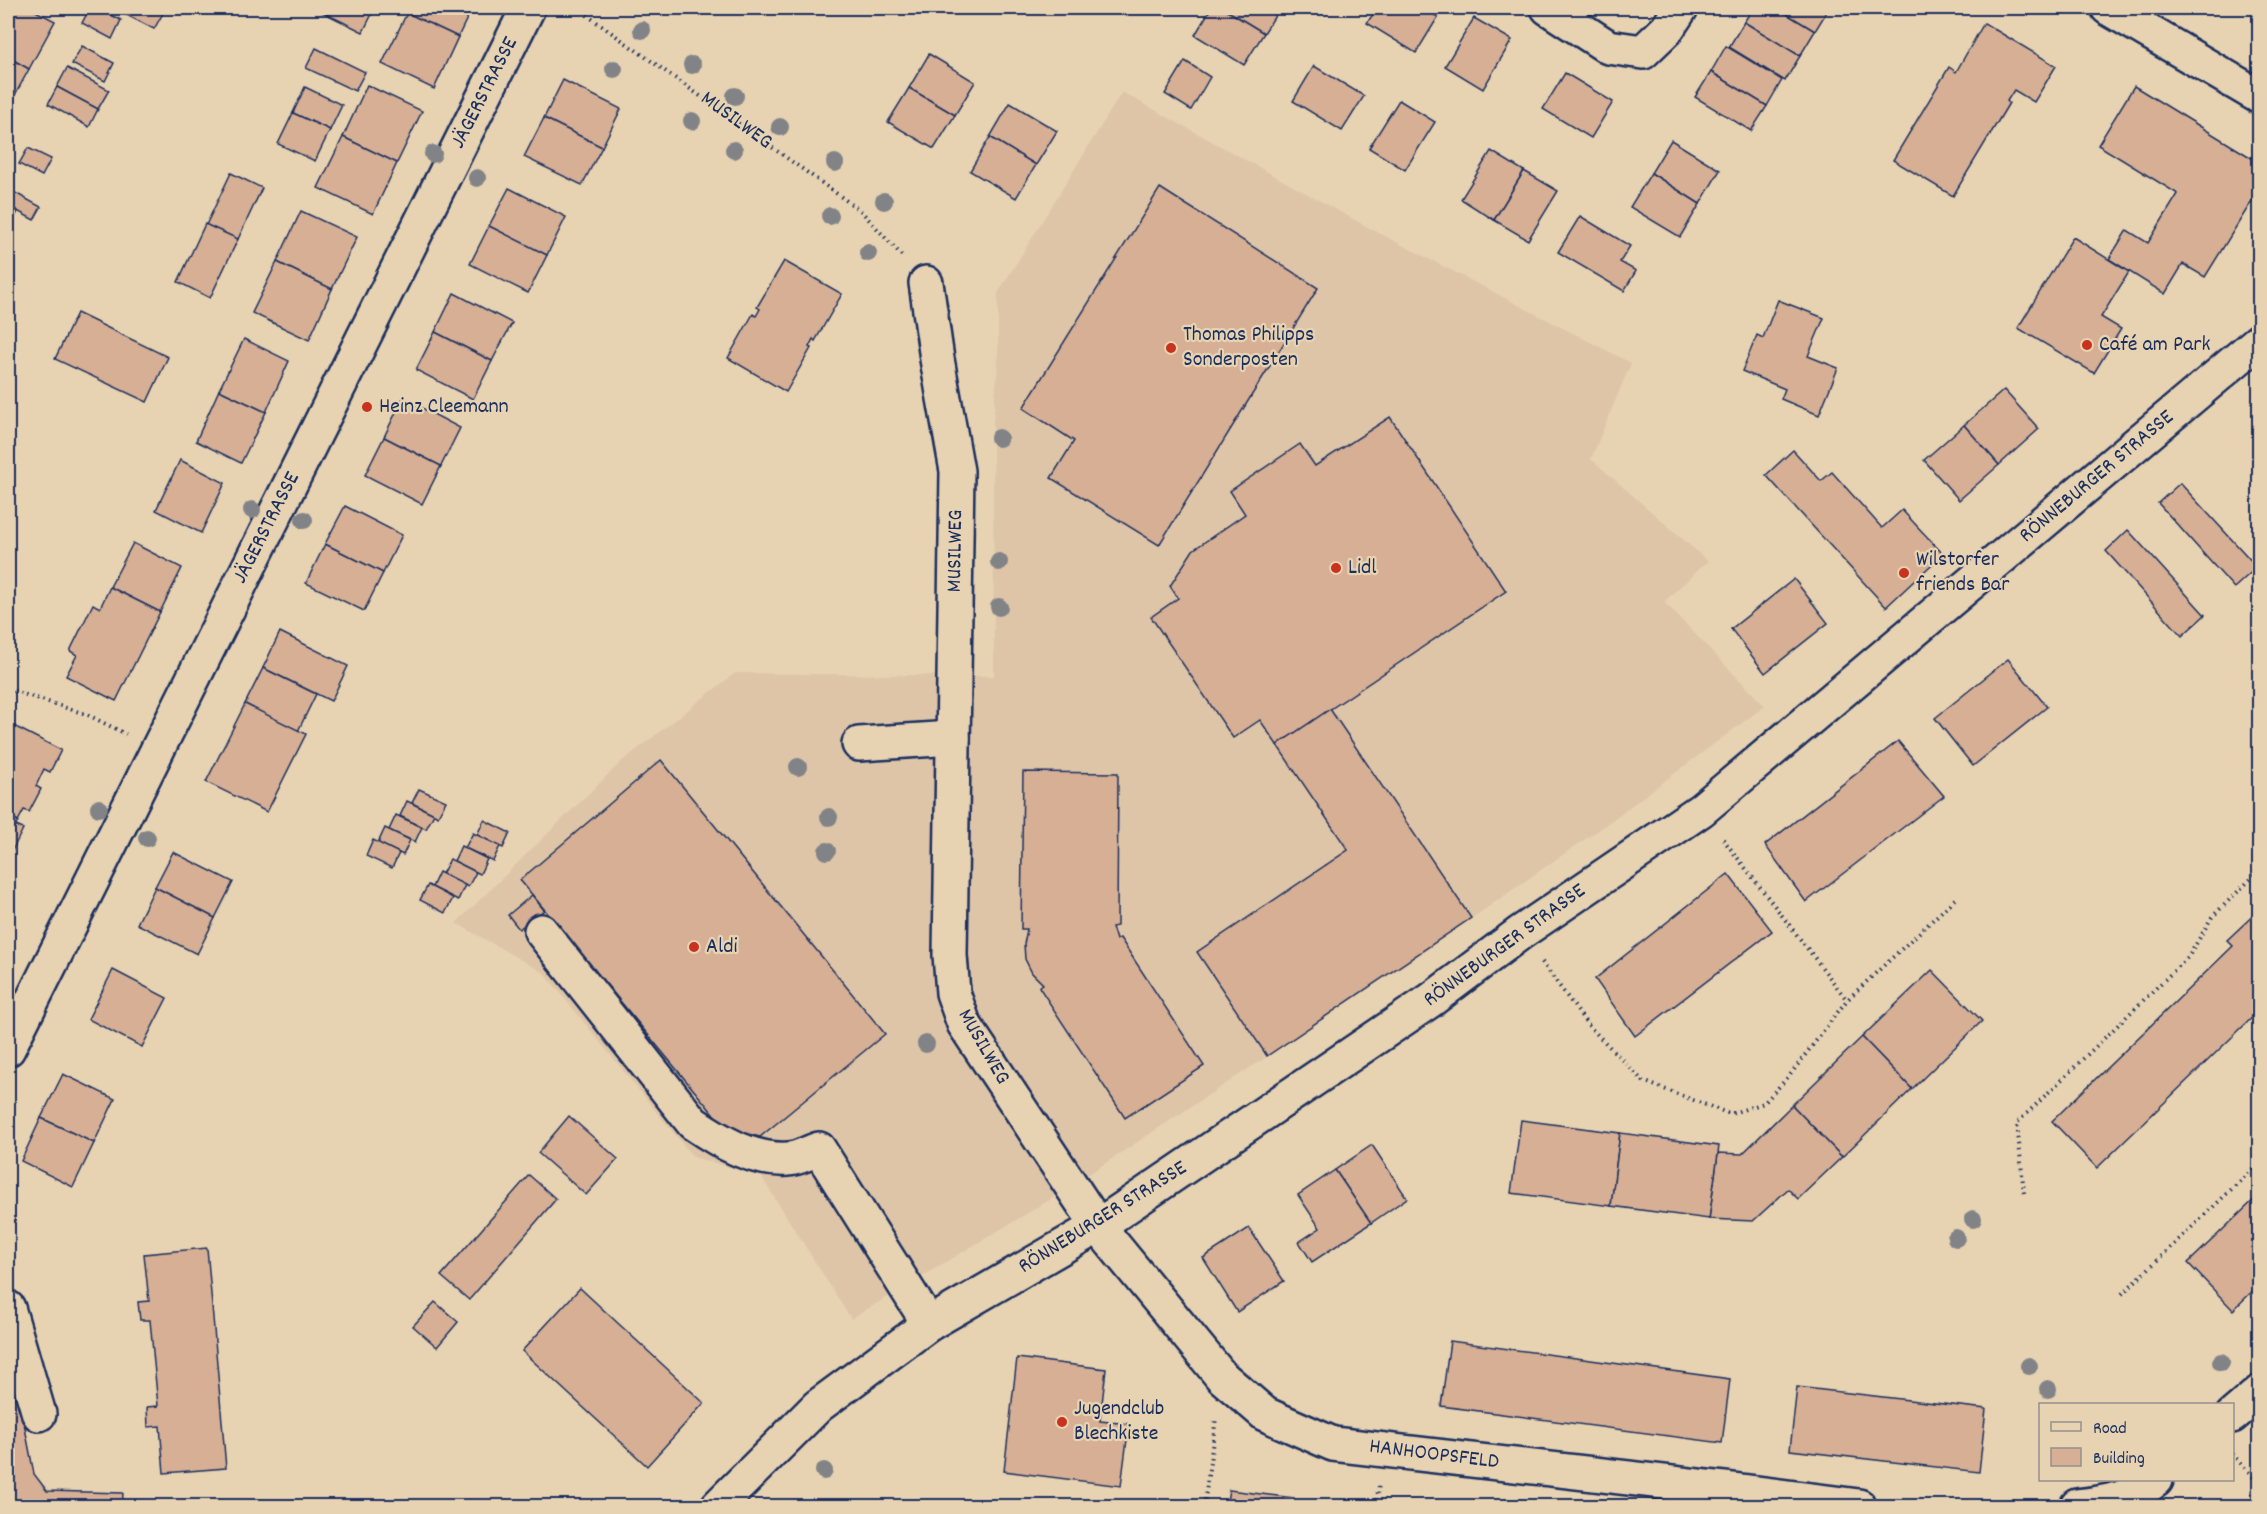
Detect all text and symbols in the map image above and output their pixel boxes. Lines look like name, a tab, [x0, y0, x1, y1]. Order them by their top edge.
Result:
street label: JÄGERSTRASSE	[444, 32, 526, 154]
street label: MUSILWEG	[693, 84, 779, 158]
place label: Thomas Philipps Sonderposten	[1183, 320, 1314, 376]
place label: Café am Park	[2099, 330, 2210, 361]
marker: Café am Park	[2080, 338, 2094, 352]
marker: Thomas Philipps Sonderposten	[1164, 341, 1178, 355]
place label: Heinz Cleemann	[379, 392, 509, 423]
marker: Heinz Cleemann	[360, 400, 374, 414]
street label: RÖNNEBURGER STRASSE	[2013, 403, 2181, 551]
street label: JÄGERSTRASSE	[226, 467, 308, 589]
street label: MUSILWEG	[940, 509, 972, 593]
place label: Wilstorfer friends Bar	[1916, 545, 2010, 601]
place label: Lidl	[1348, 553, 1377, 584]
marker: Lidl	[1329, 561, 1343, 575]
marker: Wilstorfer friends Bar	[1897, 566, 1911, 580]
street label: RÖNNEBURGER STRASSE	[1418, 877, 1592, 1015]
place label: Aldi	[706, 932, 738, 963]
marker: Aldi	[687, 940, 701, 954]
street label: MUSILWEG	[949, 1003, 1017, 1091]
street label: RÖNNEBURGER STRASSE	[1013, 1154, 1193, 1282]
place label: Jugendclub Blechkiste	[1074, 1394, 1164, 1450]
legend	[2039, 1403, 2234, 1481]
marker: Jugendclub Blechkiste	[1055, 1415, 1069, 1429]
text: Road	[2093, 1417, 2127, 1442]
street label: HANHOOPSFELD	[1367, 1432, 1501, 1478]
text: Building	[2093, 1447, 2145, 1472]

